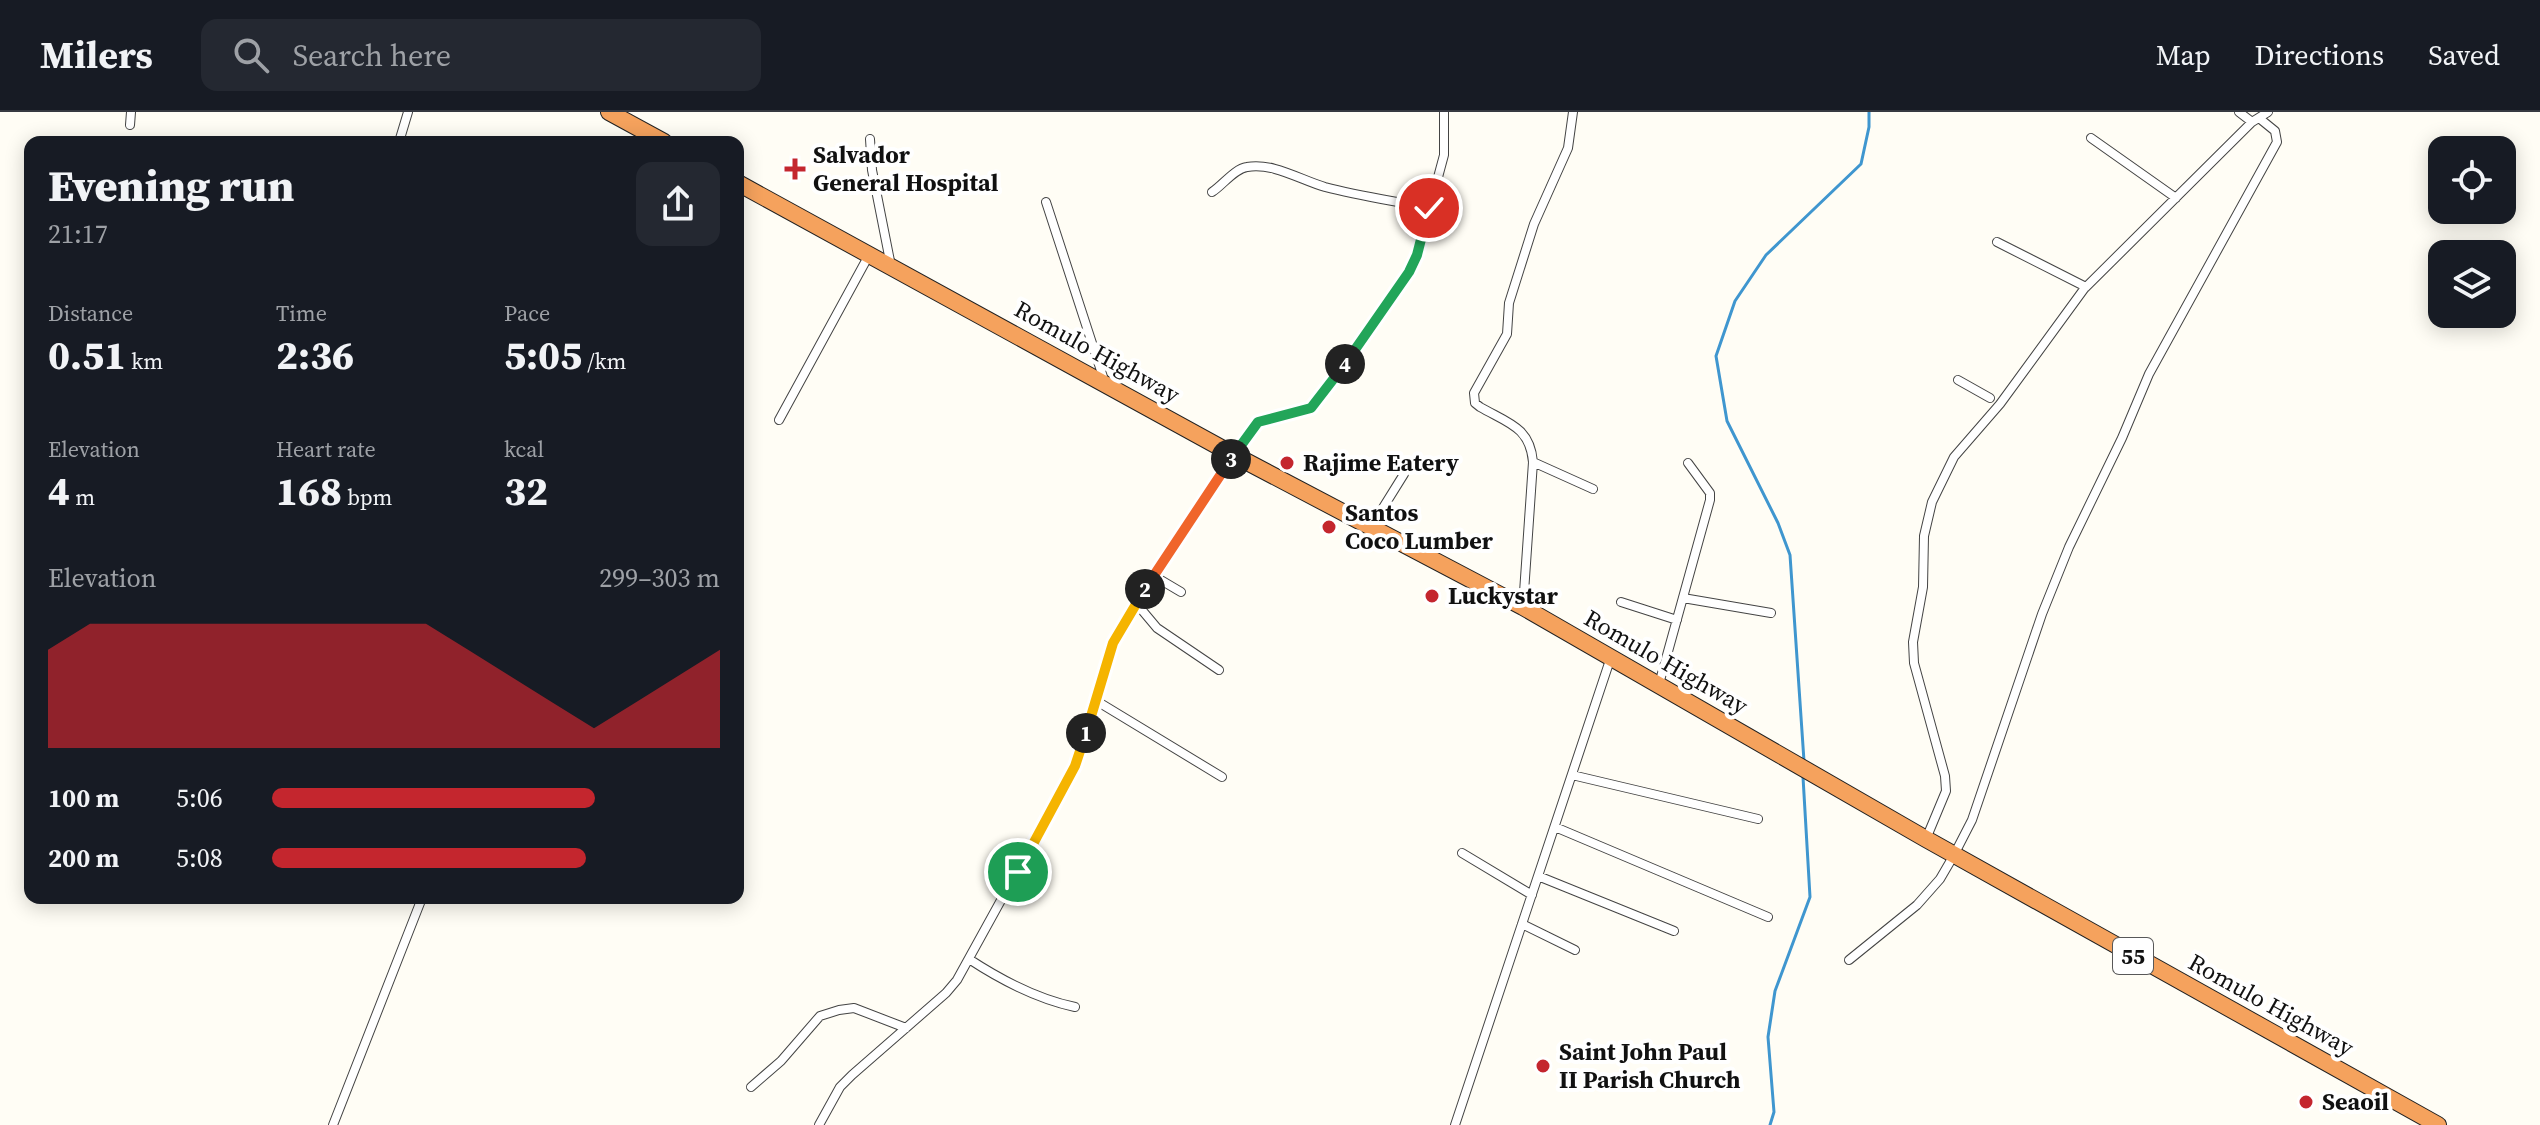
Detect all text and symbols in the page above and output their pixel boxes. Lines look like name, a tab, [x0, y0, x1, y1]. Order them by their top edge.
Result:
search box	[201, 19, 761, 91]
text: Milers	[40, 29, 153, 81]
icon: search	[229, 33, 273, 77]
text: Search here	[293, 35, 451, 76]
text: Map	[2156, 36, 2211, 74]
text: Directions	[2255, 36, 2384, 74]
text: Saved	[2428, 36, 2500, 74]
map controls	[2428, 136, 2516, 328]
button: locate	[2428, 136, 2516, 224]
place label: Salvador General Hospital	[813, 138, 999, 199]
text: Evening run	[48, 155, 294, 216]
marker: Salvador General Hospital	[784, 158, 806, 180]
button: share	[636, 162, 720, 246]
pin	[1395, 174, 1463, 242]
icon: check	[1407, 186, 1451, 230]
text: 21:17	[48, 216, 108, 252]
button: layers	[2428, 240, 2516, 328]
street label: Romulo Highway	[1009, 292, 1186, 411]
text: Distance	[48, 298, 133, 328]
text: Time	[276, 298, 327, 328]
text: Pace	[504, 298, 550, 328]
text: 0.51	[48, 328, 126, 382]
text: 2:36	[276, 328, 354, 382]
text: 5:05	[504, 328, 582, 382]
pin: 4	[1325, 344, 1365, 384]
text: km	[126, 346, 163, 376]
text: /km	[582, 346, 626, 376]
text: 4	[1339, 349, 1351, 379]
text: Elevation	[48, 434, 140, 464]
text: Heart rate	[276, 434, 376, 464]
text: kcal	[504, 434, 544, 464]
pin: 3	[1211, 439, 1251, 479]
text: 3	[1225, 444, 1237, 474]
place label: Rajime Eatery	[1303, 446, 1459, 479]
marker: Rajime Eatery	[1278, 454, 1296, 472]
text: 4	[48, 464, 70, 518]
text: 168	[276, 464, 342, 518]
text: 32	[504, 464, 548, 518]
text: m	[70, 482, 95, 512]
text: bpm	[342, 482, 392, 512]
place label: Santos Coco Lumber	[1345, 496, 1494, 557]
marker: Santos Coco Lumber	[1320, 518, 1338, 536]
text: Elevation	[48, 560, 157, 596]
text: 299–303 m	[599, 560, 720, 596]
pin: 2	[1125, 569, 1165, 609]
text: 2	[1139, 574, 1151, 604]
place label: Luckystar	[1448, 579, 1559, 612]
marker: Luckystar	[1423, 587, 1441, 605]
street label: Romulo Highway	[1578, 601, 1755, 722]
pin: 1	[1066, 713, 1106, 753]
text: 1	[1080, 718, 1092, 748]
text: 100 m	[48, 780, 119, 816]
text: 5:06	[176, 780, 223, 816]
pin	[984, 838, 1052, 906]
text: 200 m	[48, 840, 119, 876]
text: 5:08	[176, 840, 223, 876]
icon: arrive	[996, 850, 1040, 894]
road number: 55	[2113, 938, 2153, 974]
street label: Romulo Highway	[2183, 945, 2360, 1064]
place label: Saint John Paul II Parish Church	[1559, 1035, 1741, 1096]
marker: Saint John Paul II Parish Church	[1534, 1057, 1552, 1075]
place label: Seaoil	[2322, 1085, 2389, 1118]
marker: Seaoil	[2297, 1093, 2315, 1111]

